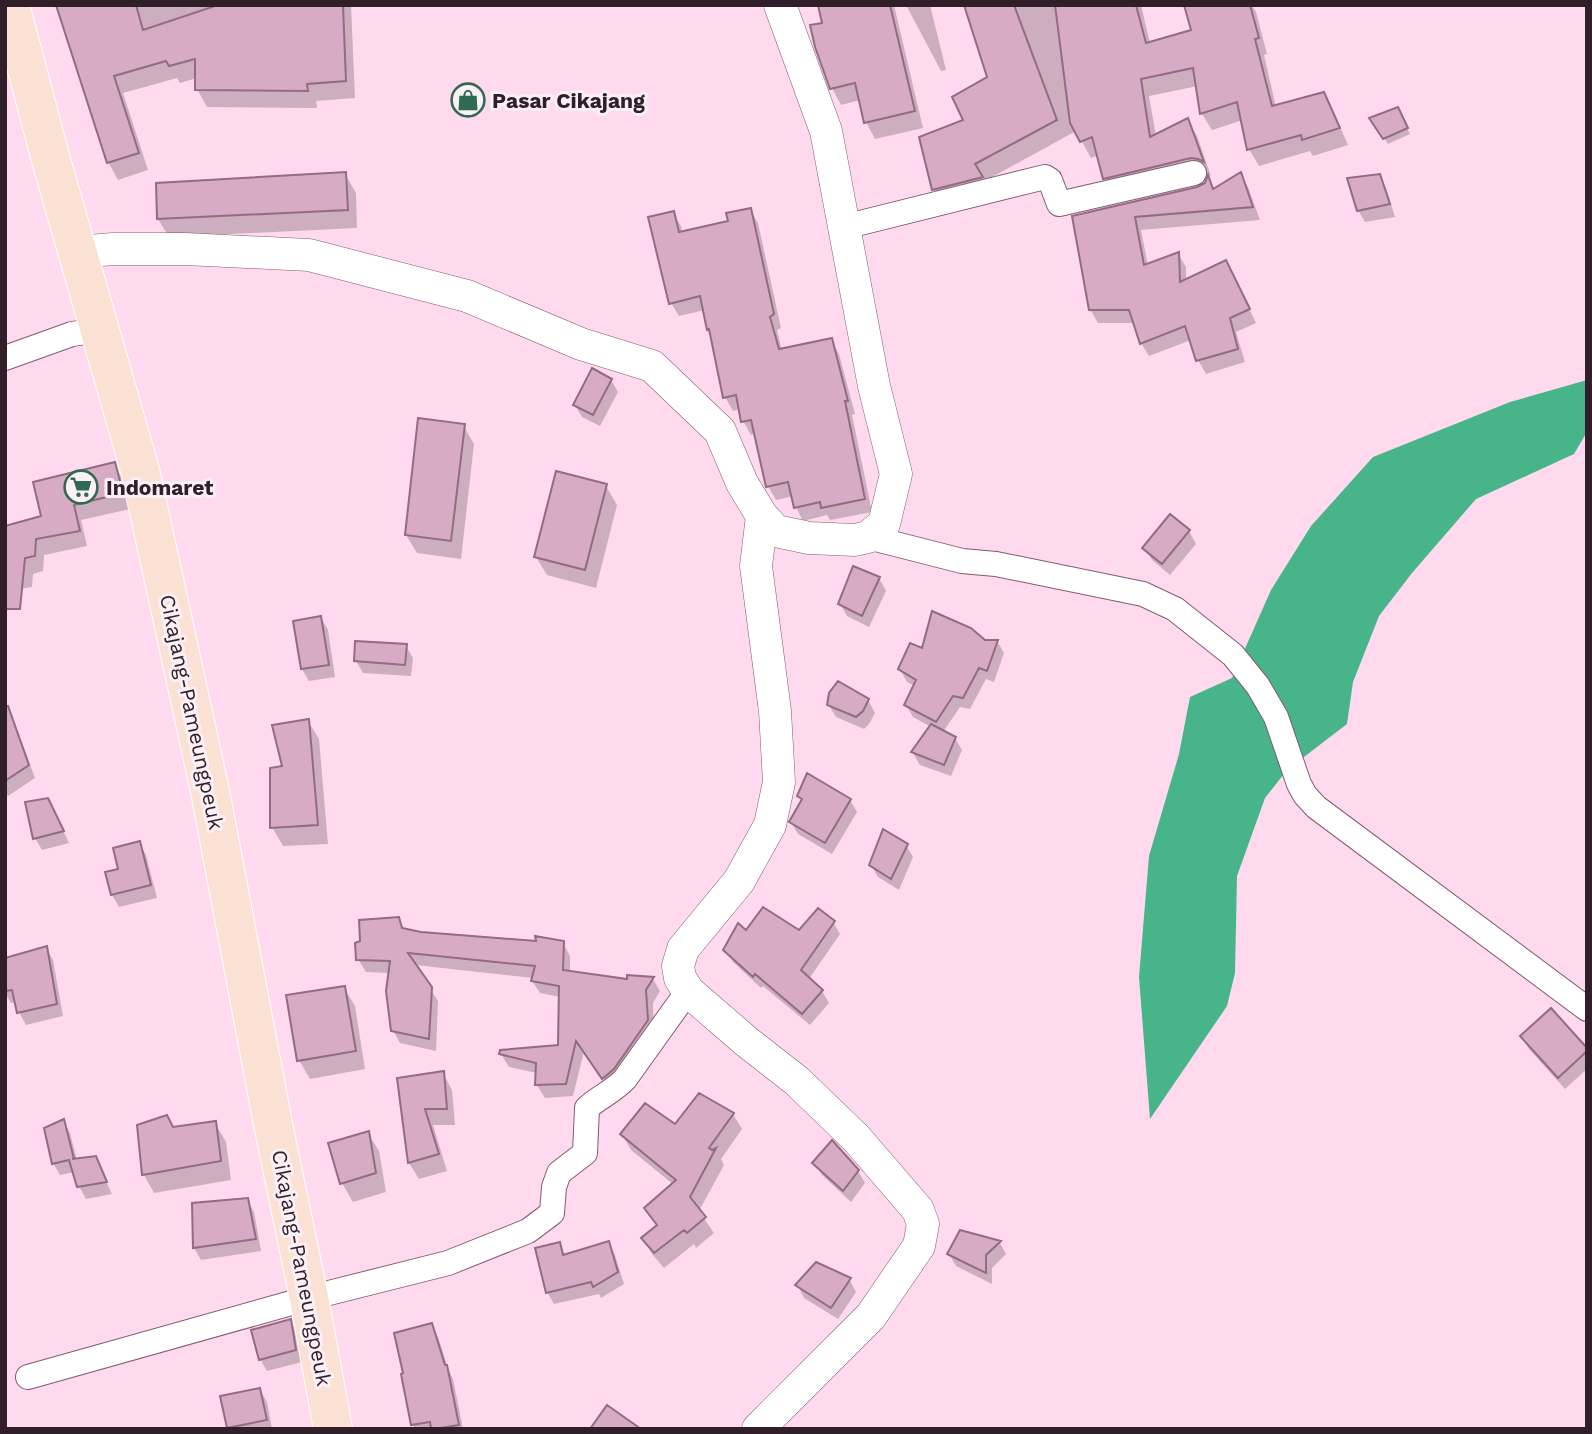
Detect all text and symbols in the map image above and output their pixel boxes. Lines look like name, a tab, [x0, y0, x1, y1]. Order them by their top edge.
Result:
shop icon: Pasar Cikajang	[449, 81, 487, 119]
place label: Pasar Cikajang	[492, 88, 645, 113]
supermarket icon: Indomaret	[62, 468, 100, 506]
place label: Indomaret	[106, 475, 213, 500]
street label: Cikajang-Pameungpeuk	[155, 592, 229, 832]
street label: Cikajang-Pameungpeuk	[267, 1148, 337, 1388]

